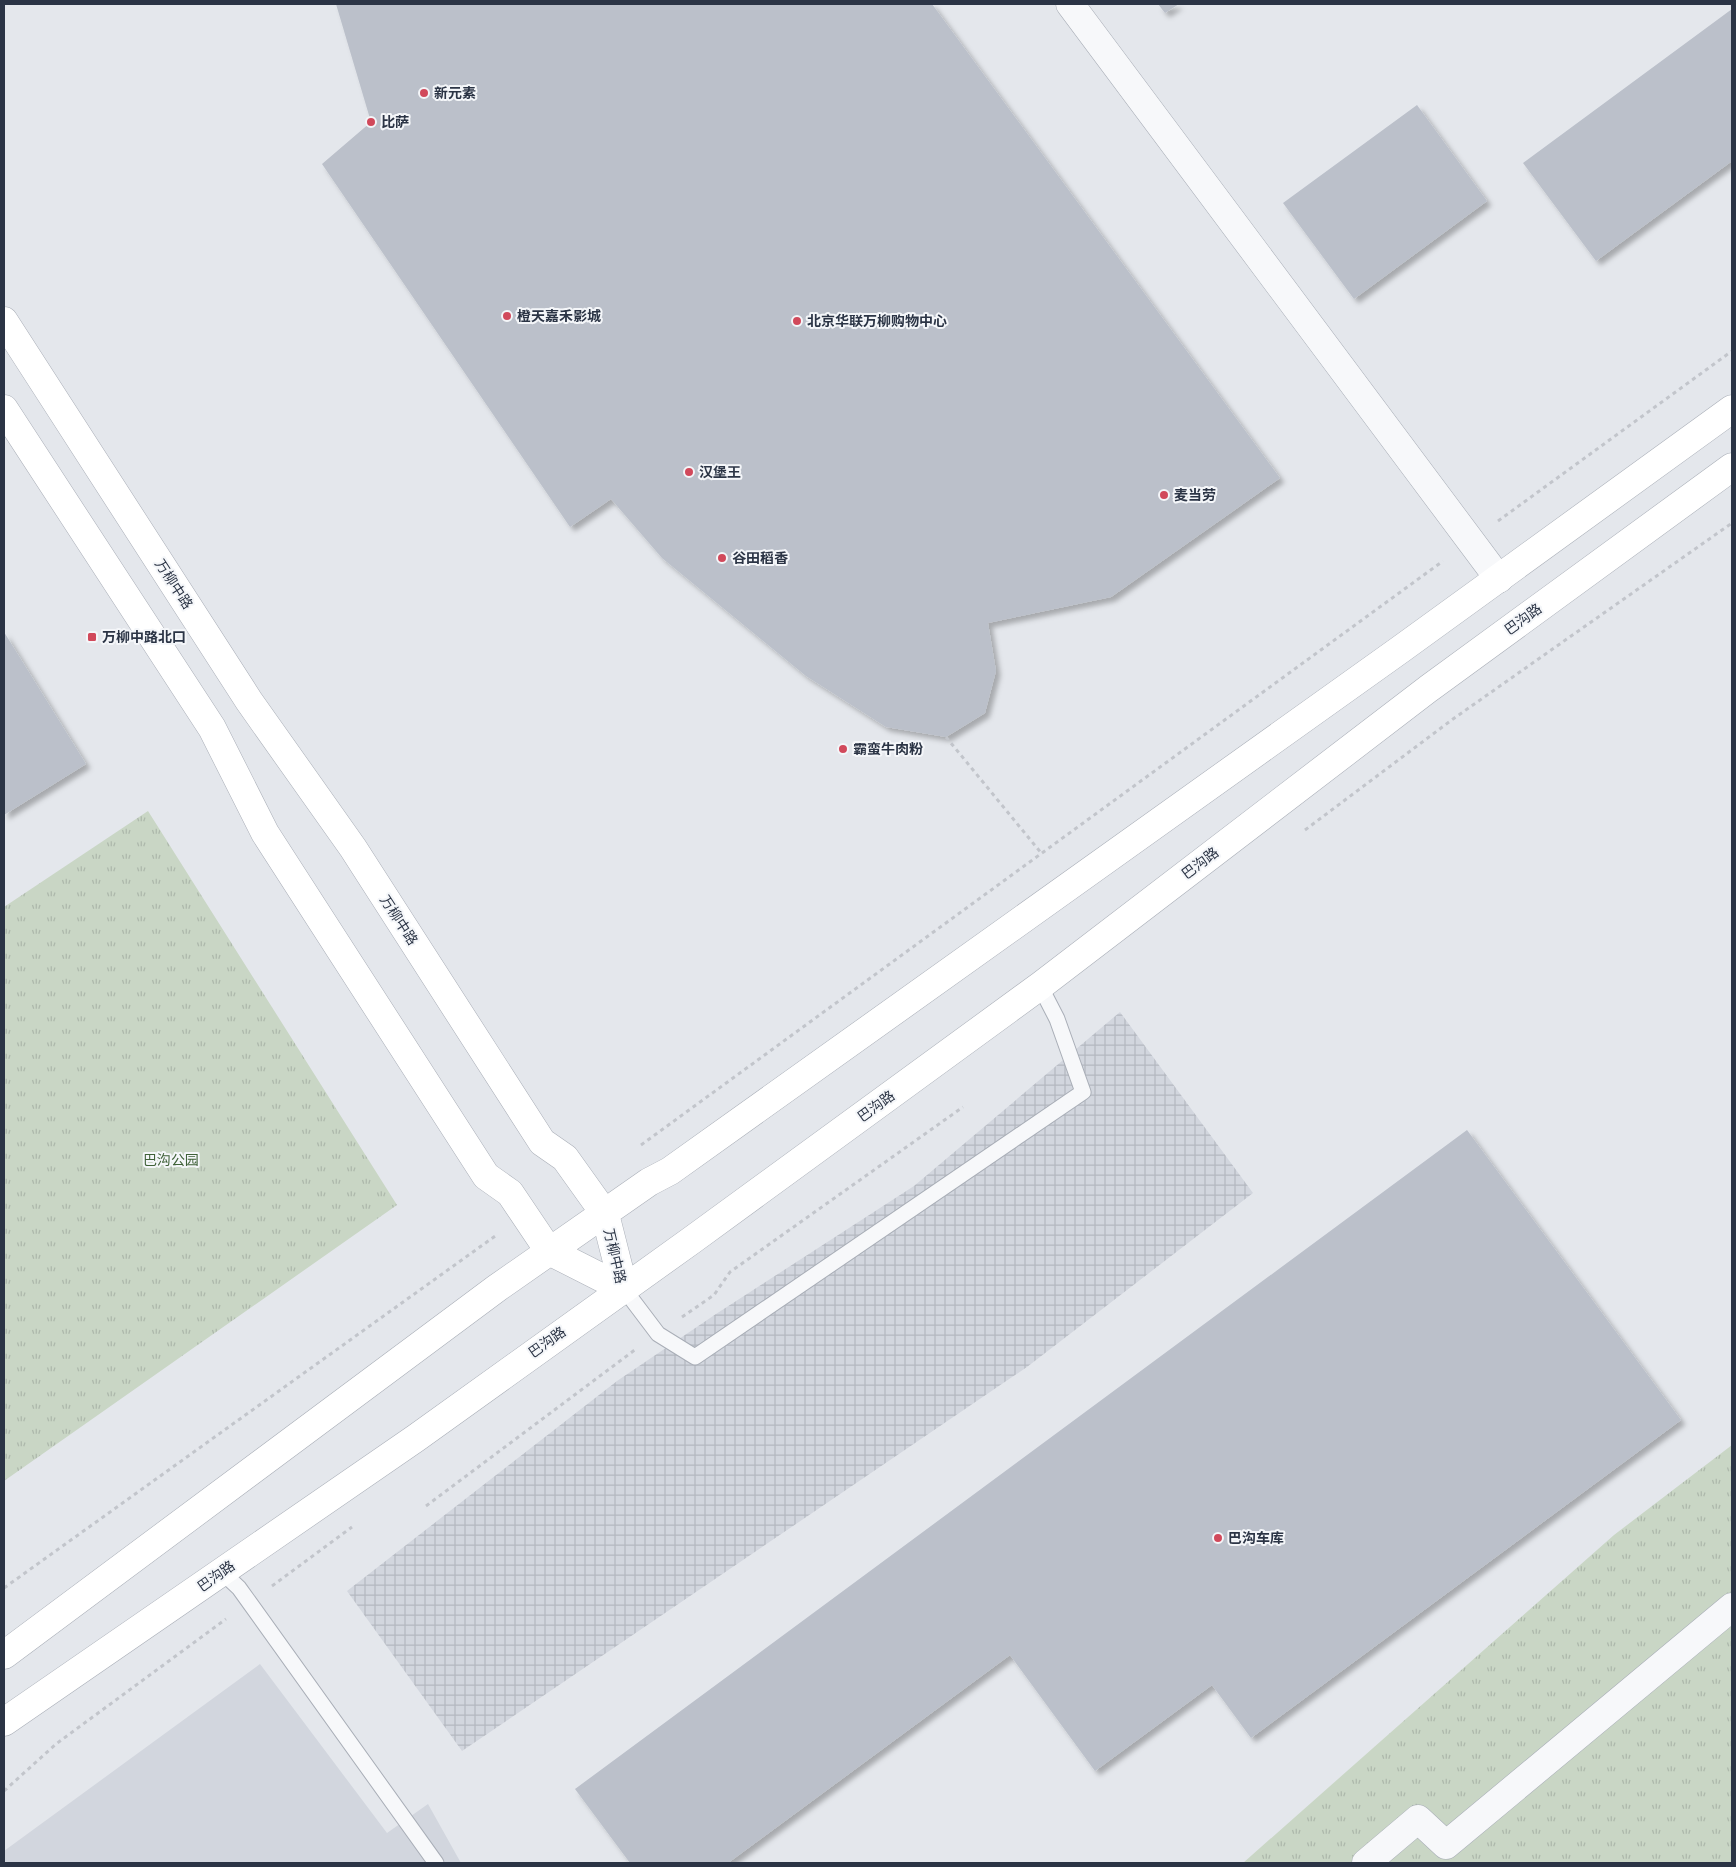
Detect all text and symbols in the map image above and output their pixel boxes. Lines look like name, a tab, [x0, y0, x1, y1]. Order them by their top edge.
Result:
place label: 新元素	[434, 84, 476, 102]
marker: 新元素	[418, 87, 430, 99]
place label: 比萨	[381, 113, 409, 131]
marker: 比萨	[365, 116, 377, 128]
place label: 橙天嘉禾影城	[517, 307, 601, 325]
marker: 橙天嘉禾影城	[501, 310, 513, 322]
place label: 北京华联万柳购物中心	[807, 312, 947, 330]
marker: 北京华联万柳购物中心	[791, 315, 803, 327]
place label: 汉堡王	[699, 463, 741, 481]
marker: 汉堡王	[683, 466, 695, 478]
place label: 麦当劳	[1174, 486, 1216, 504]
marker: 麦当劳	[1158, 489, 1170, 501]
place label: 谷田稻香	[732, 549, 788, 567]
marker: 谷田稻香	[716, 552, 728, 564]
street label: 万柳中路	[151, 556, 197, 612]
street label: 巴沟路	[1501, 599, 1545, 639]
place label: 万柳中路北口	[102, 628, 186, 646]
marker: 万柳中路北口	[86, 631, 98, 643]
place label: 霸蛮牛肉粉	[853, 740, 923, 758]
marker: 霸蛮牛肉粉	[837, 743, 849, 755]
street label: 巴沟路	[1178, 843, 1222, 883]
street label: 万柳中路	[376, 892, 422, 948]
street label: 巴沟路	[854, 1086, 898, 1126]
park label: 巴沟公园	[143, 1151, 199, 1169]
street label: 万柳中路	[600, 1227, 630, 1285]
street label: 巴沟路	[525, 1323, 569, 1361]
place label: 巴沟车库	[1228, 1529, 1284, 1547]
marker: 巴沟车库	[1212, 1532, 1224, 1544]
street label: 巴沟路	[194, 1557, 238, 1595]

